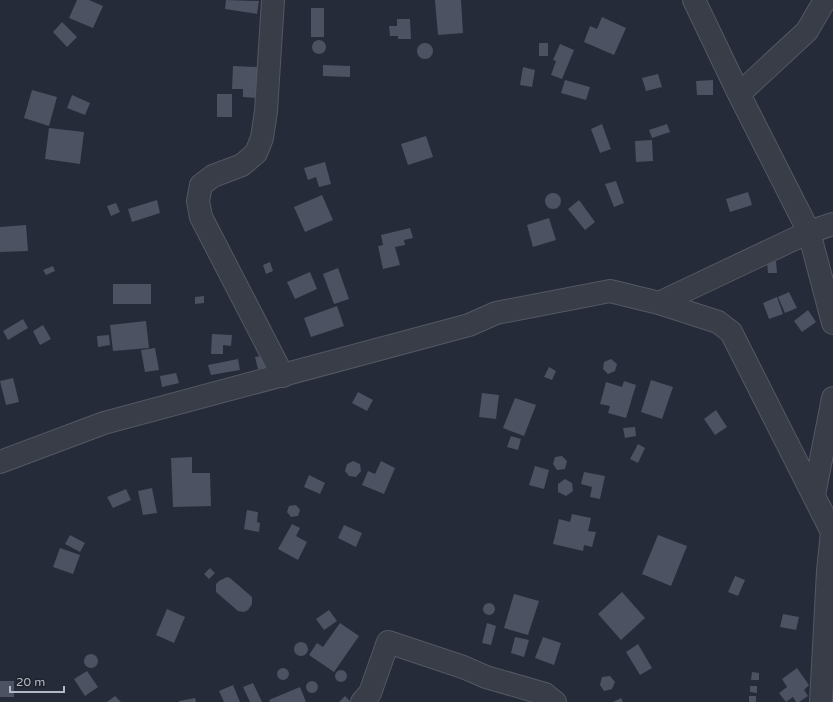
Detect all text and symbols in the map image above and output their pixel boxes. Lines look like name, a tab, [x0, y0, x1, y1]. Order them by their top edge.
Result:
scale bar	[10, 668, 64, 694]
text: 20 m	[16, 675, 45, 689]

